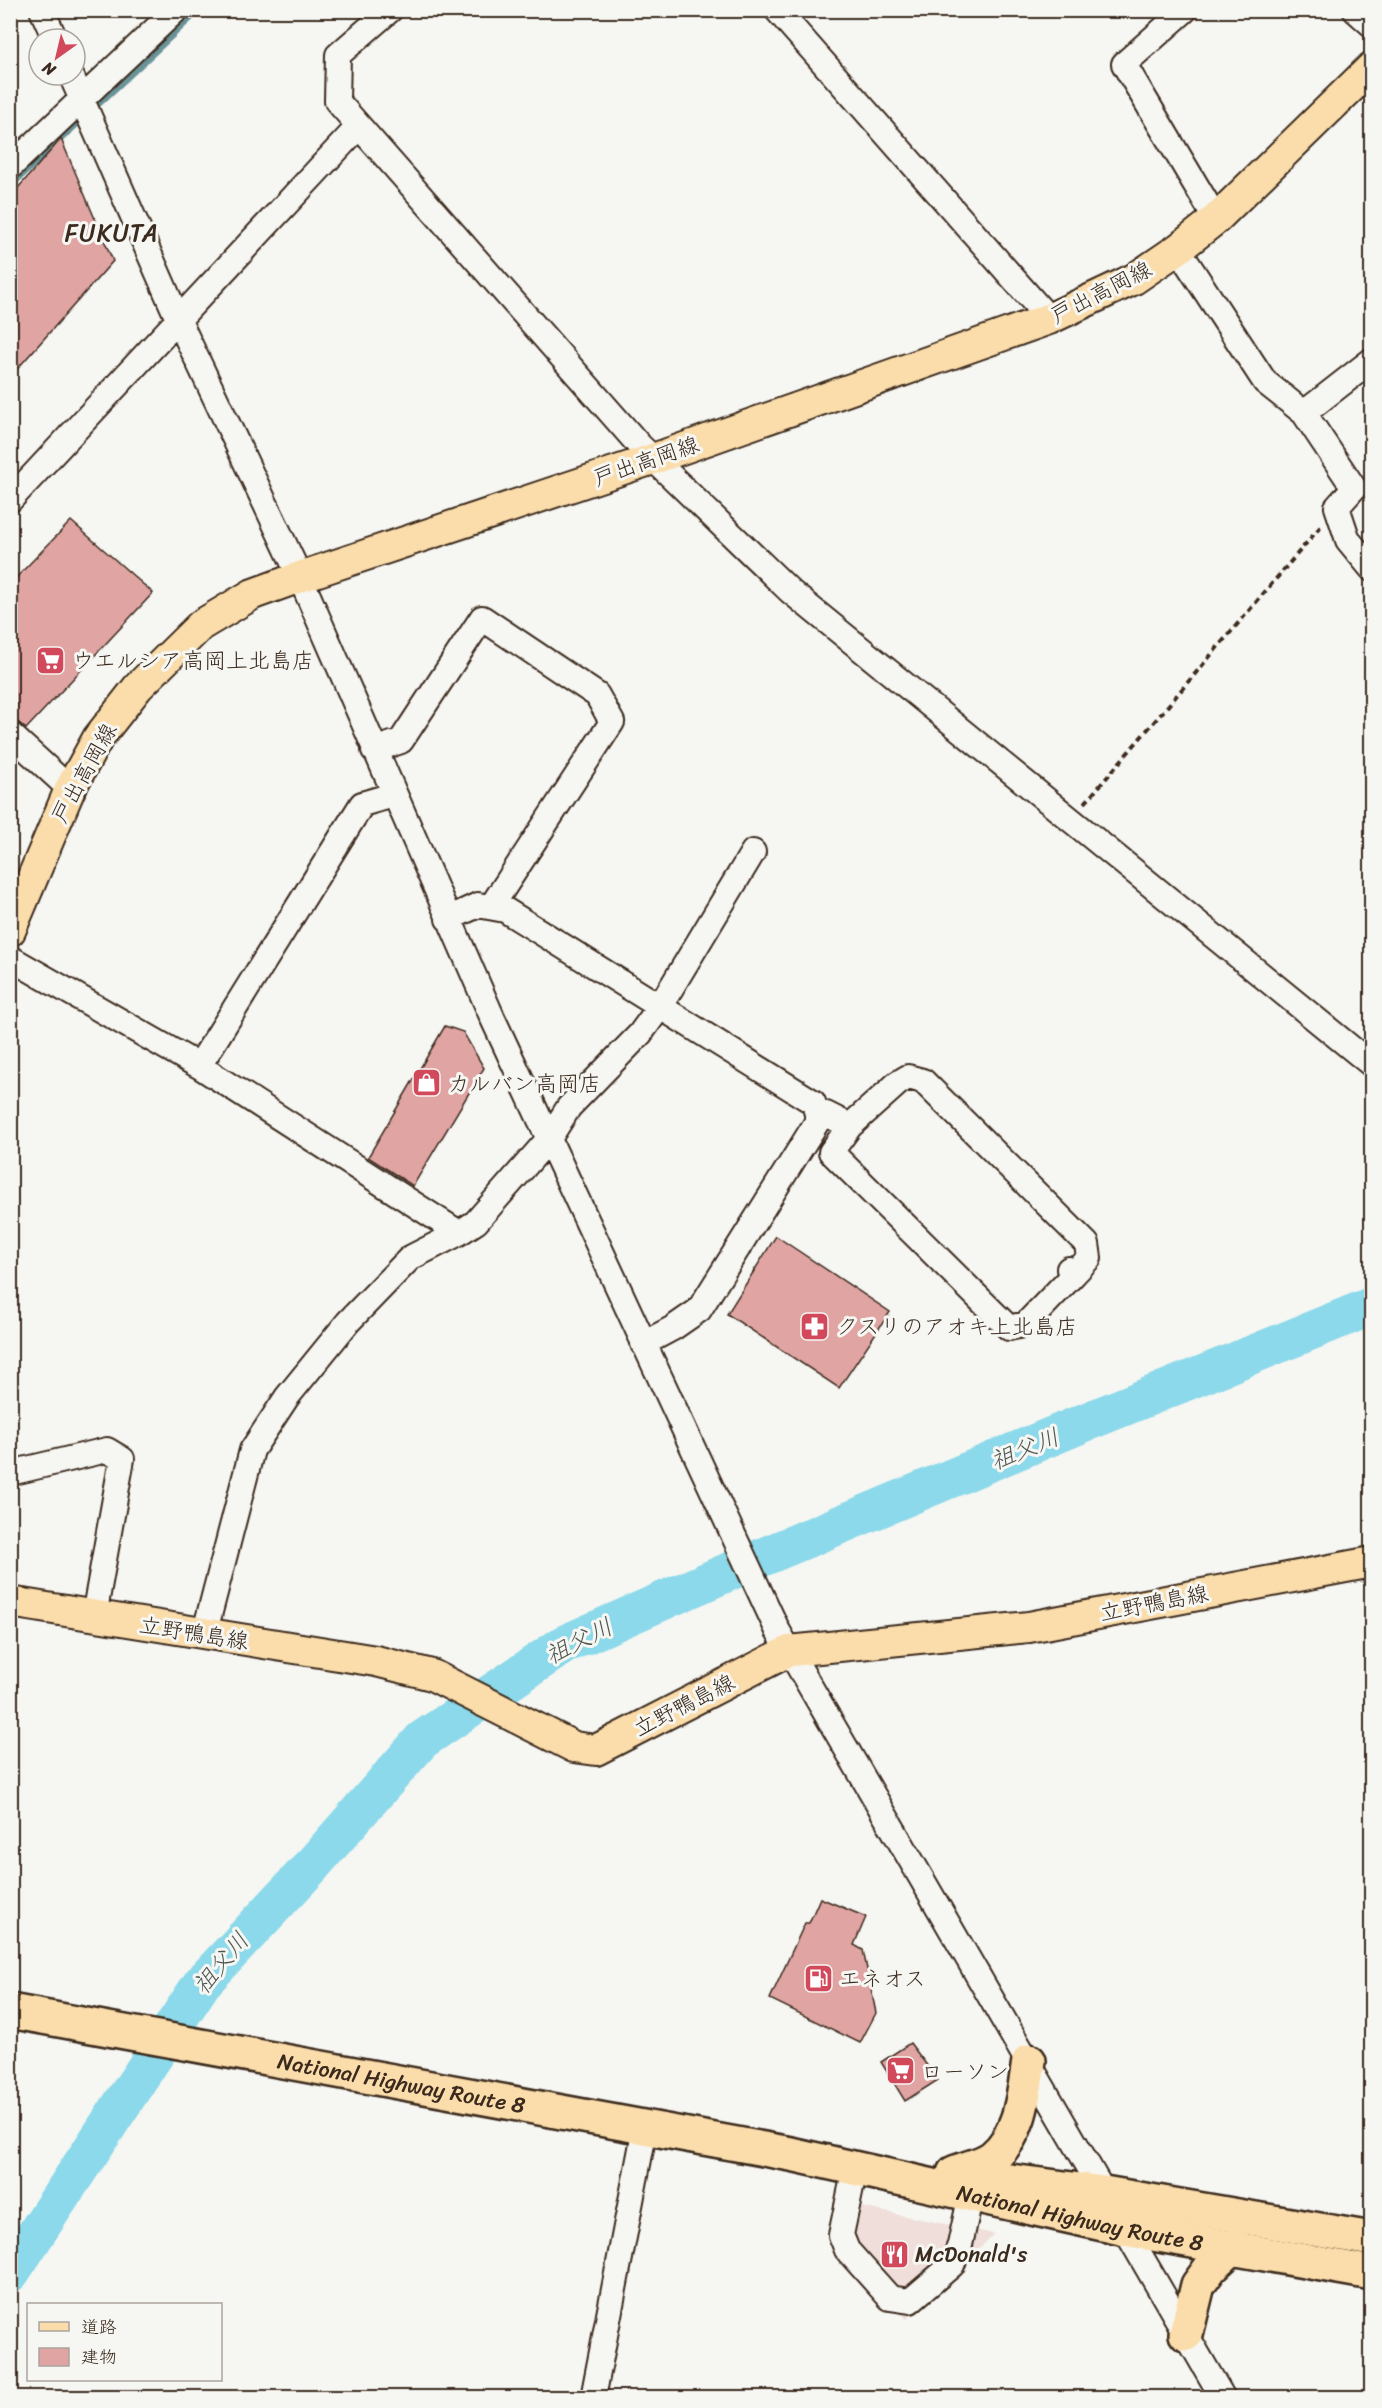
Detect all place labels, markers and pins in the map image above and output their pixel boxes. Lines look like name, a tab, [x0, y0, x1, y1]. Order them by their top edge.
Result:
place label: ウエルシア高岡上北島店	[72, 641, 314, 680]
supermarket icon: ウエルシア高岡上北島店	[35, 644, 67, 676]
place label: カルバン高岡店	[448, 1064, 601, 1103]
shop icon: カルバン高岡店	[411, 1067, 443, 1099]
place label: クスリのアオキ上北島店	[836, 1307, 1078, 1346]
pharmacy icon: クスリのアオキ上北島店	[799, 1310, 831, 1342]
place label: エネオス	[839, 1959, 926, 1998]
fuel station icon: エネオス	[802, 1962, 834, 1994]
place label: ローソン	[921, 2052, 1009, 2091]
supermarket icon: ローソン	[884, 2055, 916, 2087]
place label: McDonald's	[915, 2235, 1028, 2274]
restaurant icon: McDonald's	[878, 2238, 910, 2270]

